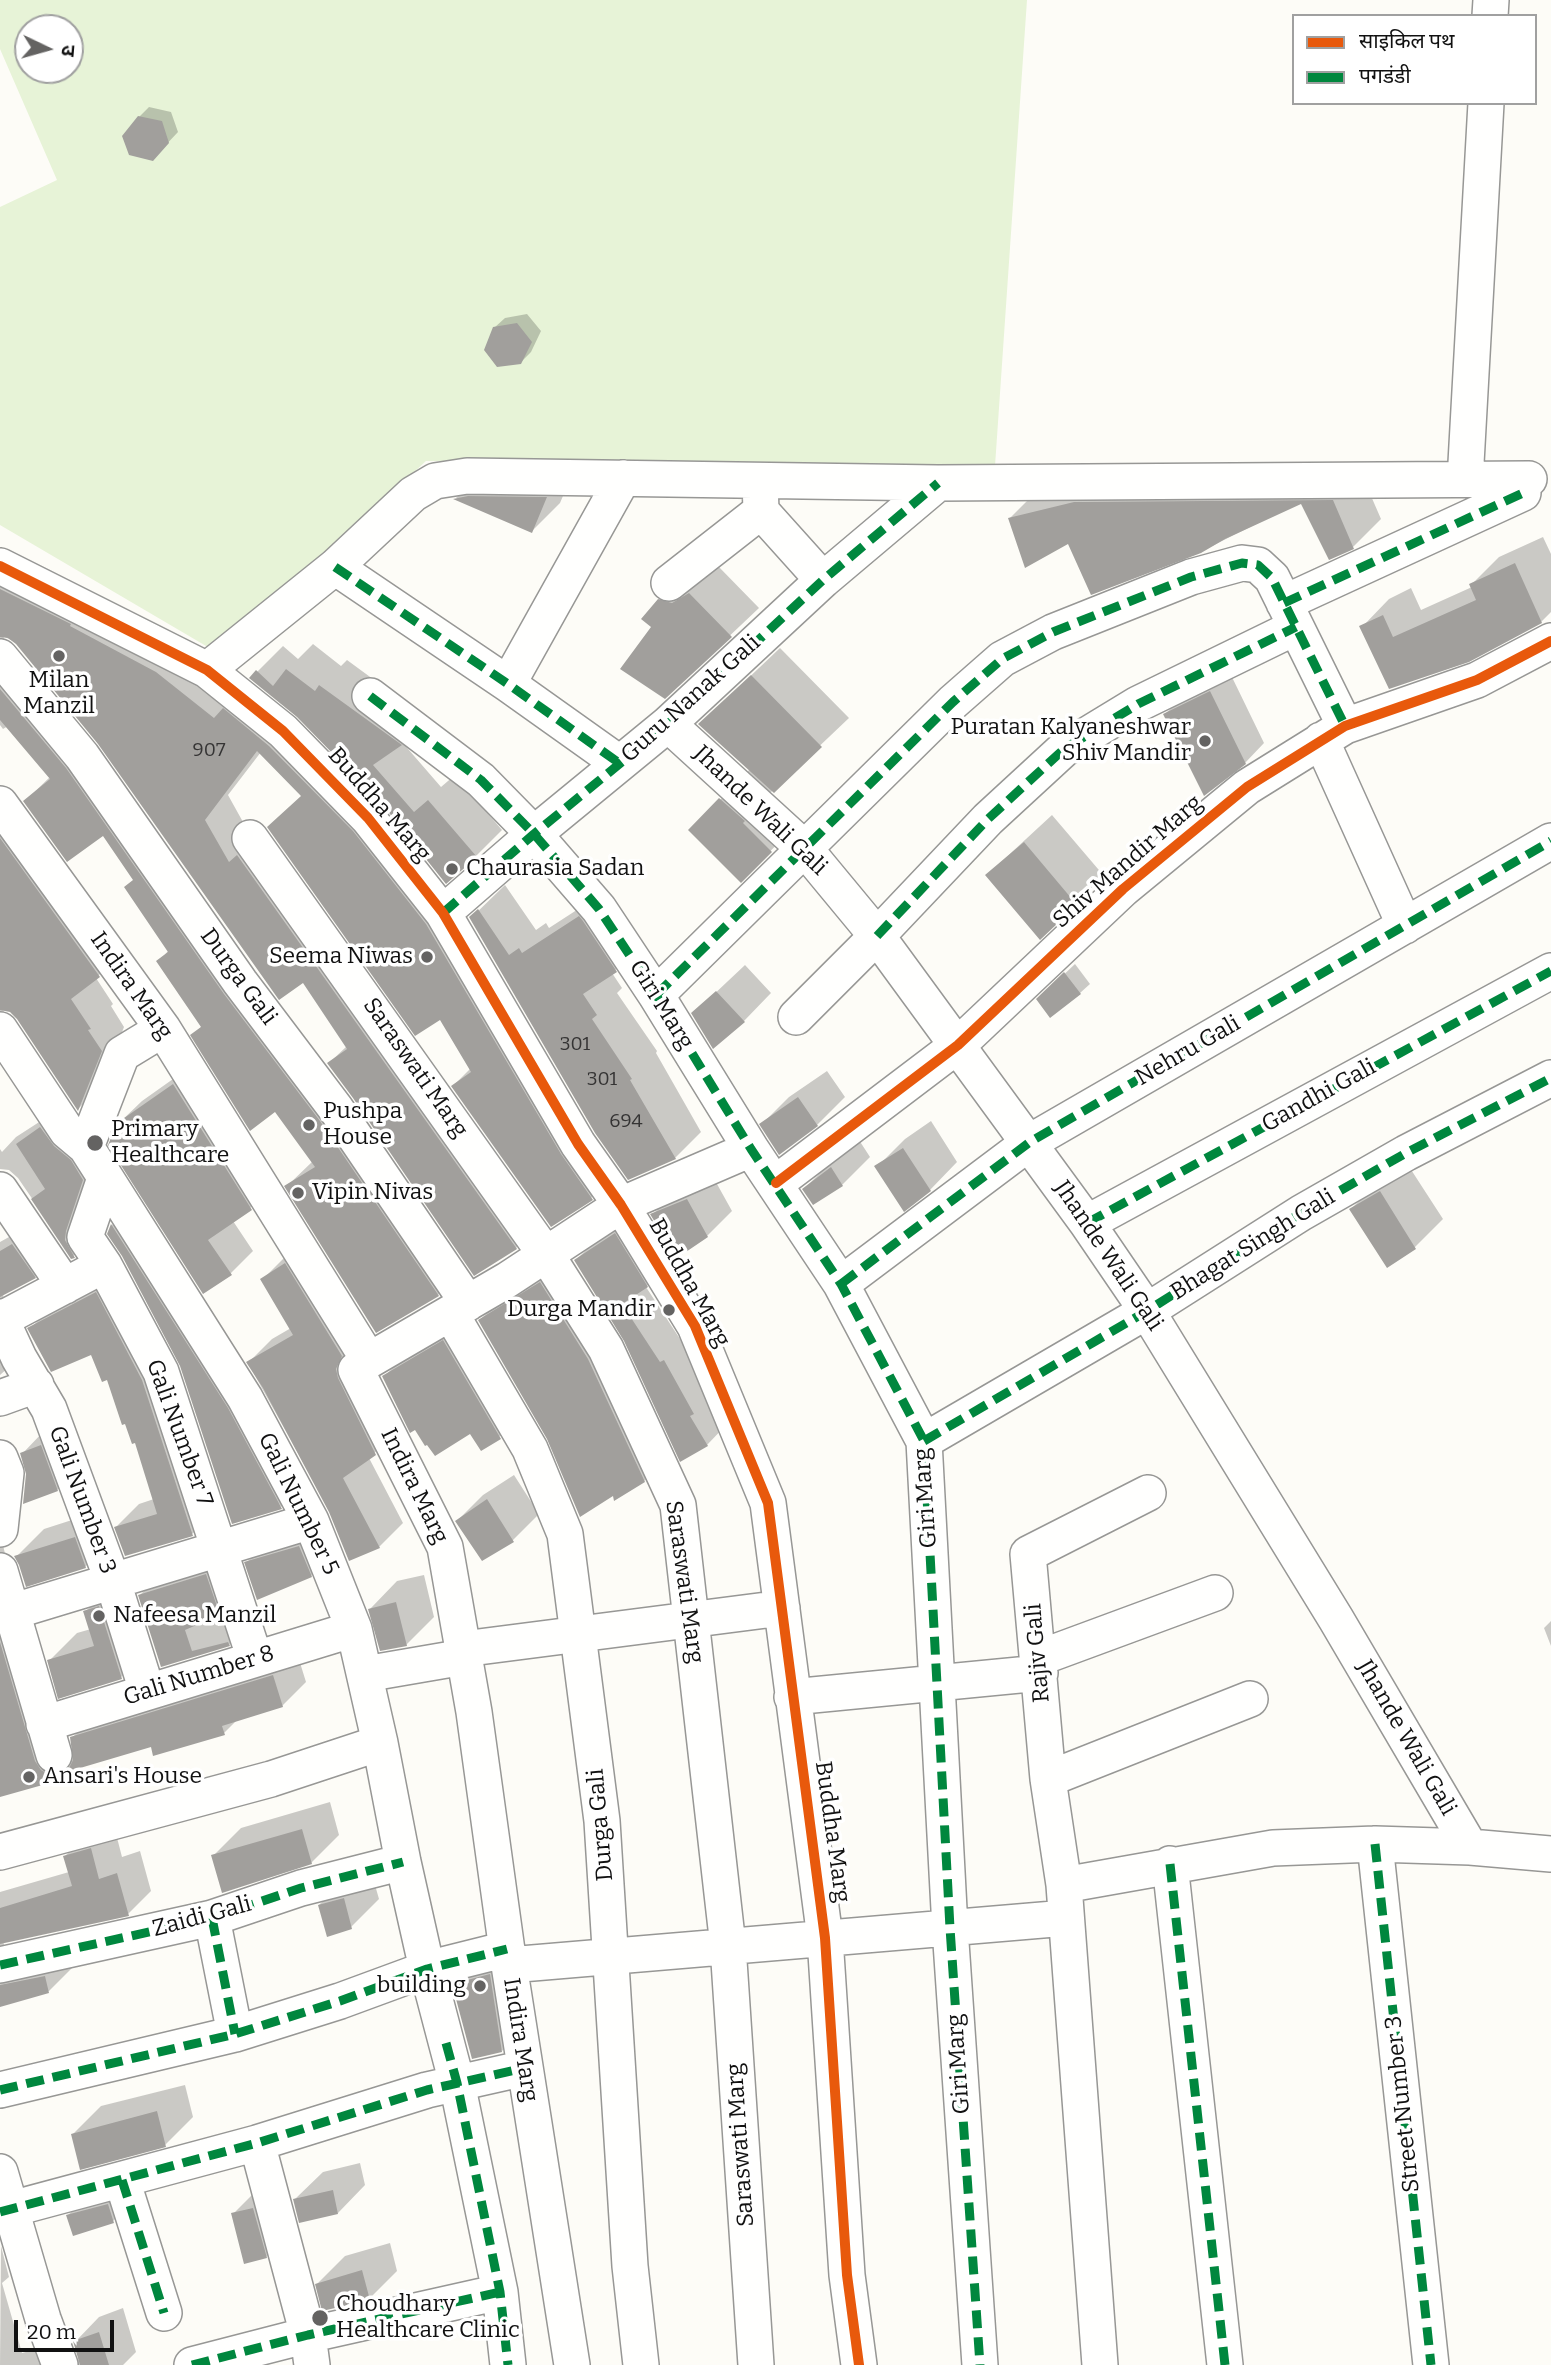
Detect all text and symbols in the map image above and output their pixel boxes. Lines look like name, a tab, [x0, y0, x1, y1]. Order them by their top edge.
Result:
north arrow	[14, 14, 84, 84]
legend	[1292, 14, 1537, 105]
text: साइकिल पथ	[1359, 28, 1454, 54]
text: उ	[56, 44, 80, 57]
text: पगडंडी	[1359, 63, 1411, 89]
street label: Guru Nanak Gali	[616, 629, 766, 769]
marker: Milan Manzil	[51, 648, 67, 664]
place label: Milan Manzil	[23, 667, 95, 721]
place label: Puratan Kalyaneshwar Shiv Mandir	[950, 714, 1191, 768]
marker: Puratan Kalyaneshwar Shiv Mandir	[1197, 733, 1213, 749]
house number: 907	[193, 740, 225, 762]
street label: Jhande Wali Gali	[687, 740, 833, 882]
street label: Buddha Marg	[322, 742, 436, 868]
street label: Shiv Mandir Marg	[1048, 790, 1208, 934]
place label: Chaurasia Sadan	[466, 855, 644, 883]
marker: Chaurasia Sadan	[444, 861, 460, 877]
street label: Durga Gali	[194, 923, 282, 1031]
street label: Indira Marg	[84, 927, 178, 1045]
place label: Seema Niwas	[269, 943, 413, 971]
marker: Seema Niwas	[419, 949, 435, 965]
street label: Giri Marg	[623, 955, 699, 1055]
street label: Saraswati Marg	[357, 993, 473, 1143]
street label: Nehru Gali	[1131, 1010, 1245, 1092]
house number: 301	[560, 1034, 590, 1056]
street label: Gandhi Gali	[1257, 1053, 1381, 1139]
house number: 301	[587, 1069, 617, 1091]
place label: Pushpa House	[323, 1098, 402, 1152]
house number: 694	[609, 1111, 643, 1133]
place label: Primary Healthcare	[111, 1116, 229, 1170]
marker: Pushpa House	[301, 1117, 317, 1133]
marker: Primary Healthcare	[85, 1133, 105, 1153]
street label: Jhande Wali Gali	[1048, 1176, 1168, 1336]
place label: Vipin Nivas	[312, 1179, 433, 1207]
street label: Bhagat Singh Gali	[1166, 1183, 1340, 1307]
marker: Vipin Nivas	[290, 1185, 306, 1201]
street label: Buddha Marg	[642, 1214, 736, 1352]
place label: Durga Mandir	[507, 1296, 655, 1324]
marker: Durga Mandir	[661, 1302, 677, 1318]
street label: Gali Number 7	[140, 1356, 218, 1510]
street label: Gali Number 3	[42, 1422, 122, 1578]
street label: Indira Marg	[374, 1424, 454, 1548]
street label: Gali Number 5	[252, 1428, 344, 1580]
street label: Giri Marg	[909, 1447, 943, 1549]
street label: Saraswati Marg	[659, 1499, 709, 1665]
place label: Nafeesa Manzil	[113, 1602, 276, 1630]
street label: Rajiv Gali	[1020, 1602, 1056, 1704]
marker: Nafeesa Manzil	[91, 1608, 107, 1624]
street label: Gali Number 8	[120, 1640, 278, 1712]
street label: Jhande Wali Gali	[1350, 1655, 1462, 1821]
street label: Buddha Marg	[808, 1759, 856, 1905]
place label: Ansari's House	[43, 1763, 202, 1791]
street label: Durga Gali	[582, 1768, 620, 1882]
marker: Ansari's House	[21, 1769, 37, 1785]
street label: Zaidi Gali	[149, 1891, 255, 1943]
place label: building	[377, 1972, 466, 2000]
street label: Indira Marg	[497, 1976, 543, 2104]
marker: building	[472, 1978, 488, 1994]
street label: Giri Marg	[942, 2013, 976, 2115]
street label: Street Number 3	[1380, 2014, 1426, 2194]
street label: Saraswati Marg	[722, 2062, 760, 2228]
place label: Choudhary Healthcare Clinic	[336, 2291, 520, 2345]
scale bar	[18, 2306, 117, 2350]
marker: Choudhary Healthcare Clinic	[310, 2308, 330, 2328]
text: 20 m	[27, 2319, 76, 2345]

